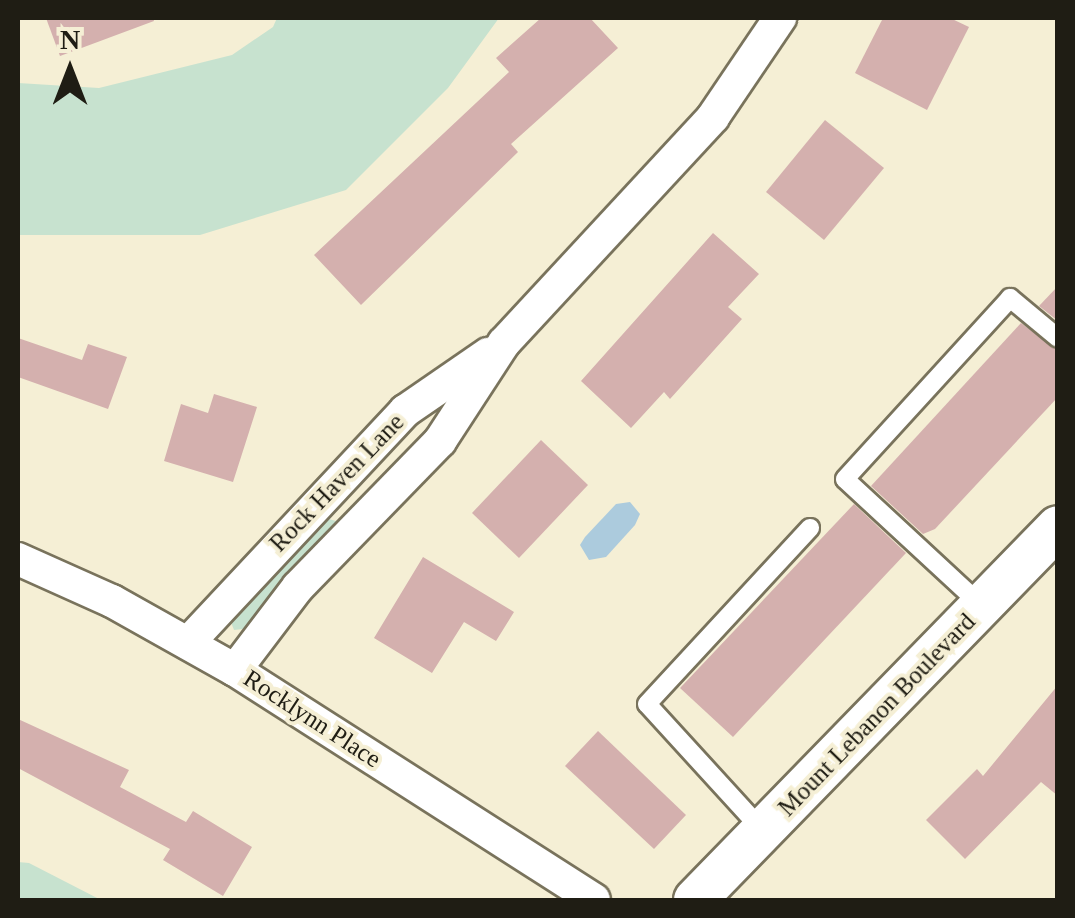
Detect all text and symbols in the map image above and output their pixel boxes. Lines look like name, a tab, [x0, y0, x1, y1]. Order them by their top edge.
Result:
north arrow	[20, 20, 120, 120]
text: N	[60, 24, 80, 55]
street label: Rock Haven Lane	[264, 408, 410, 558]
street label: Mount Lebanon Boulevard	[772, 607, 982, 823]
street label: Rocklynn Place	[238, 664, 386, 774]

